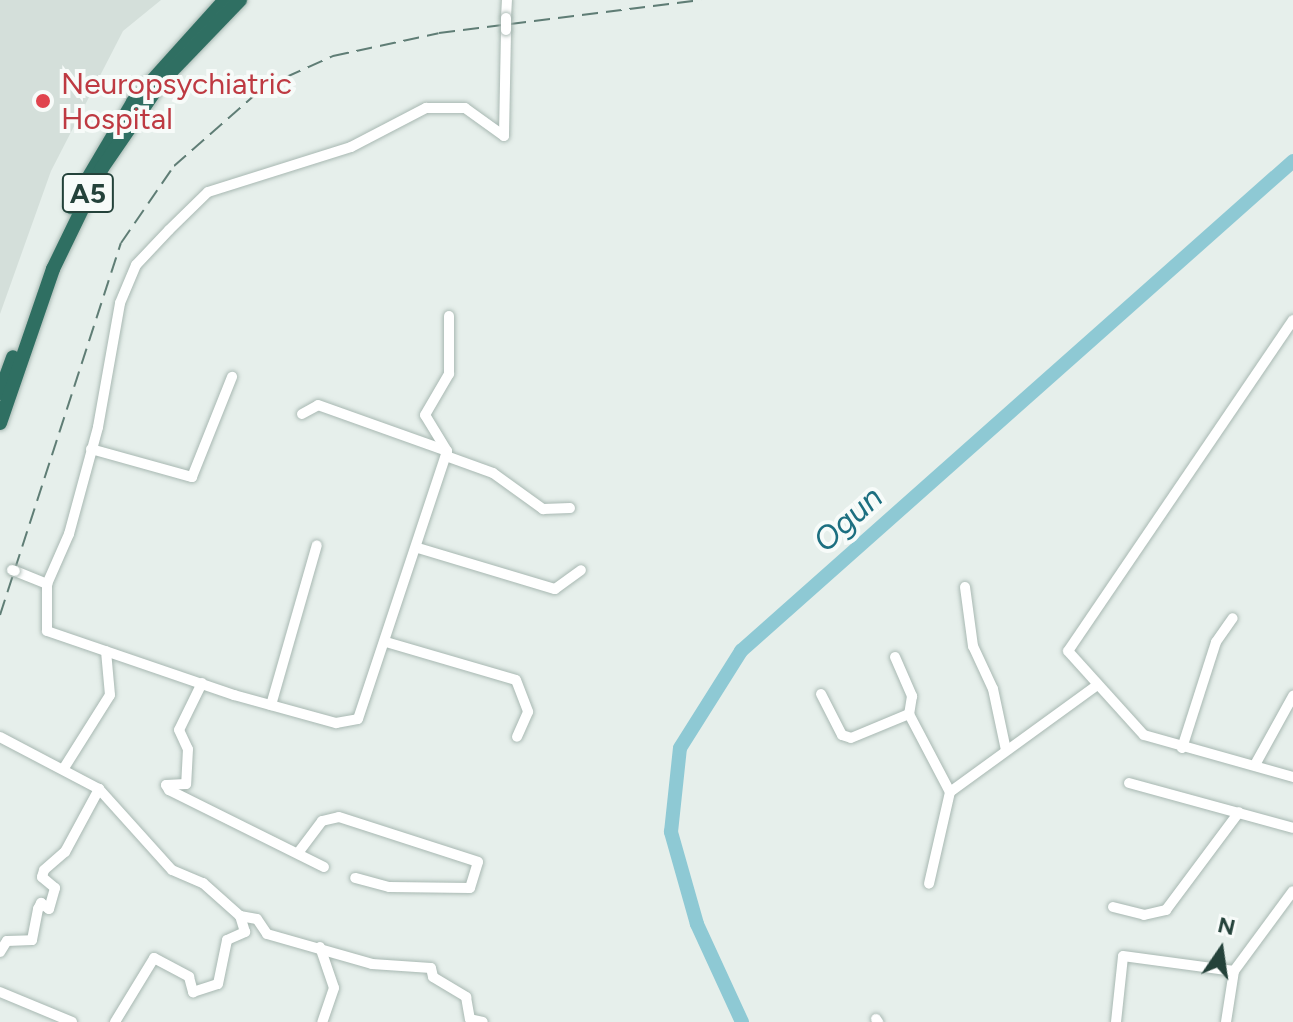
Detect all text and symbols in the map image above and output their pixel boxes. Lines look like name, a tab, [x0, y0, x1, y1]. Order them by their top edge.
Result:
place label: Neuropsychiatric Hospital	[61, 66, 292, 136]
marker: Neuropsychiatric Hospital	[32, 90, 54, 112]
road number: A5	[60, 169, 116, 217]
water label: Ogun	[806, 478, 890, 560]
north arrow	[1181, 910, 1261, 990]
text: N	[1215, 911, 1238, 941]

